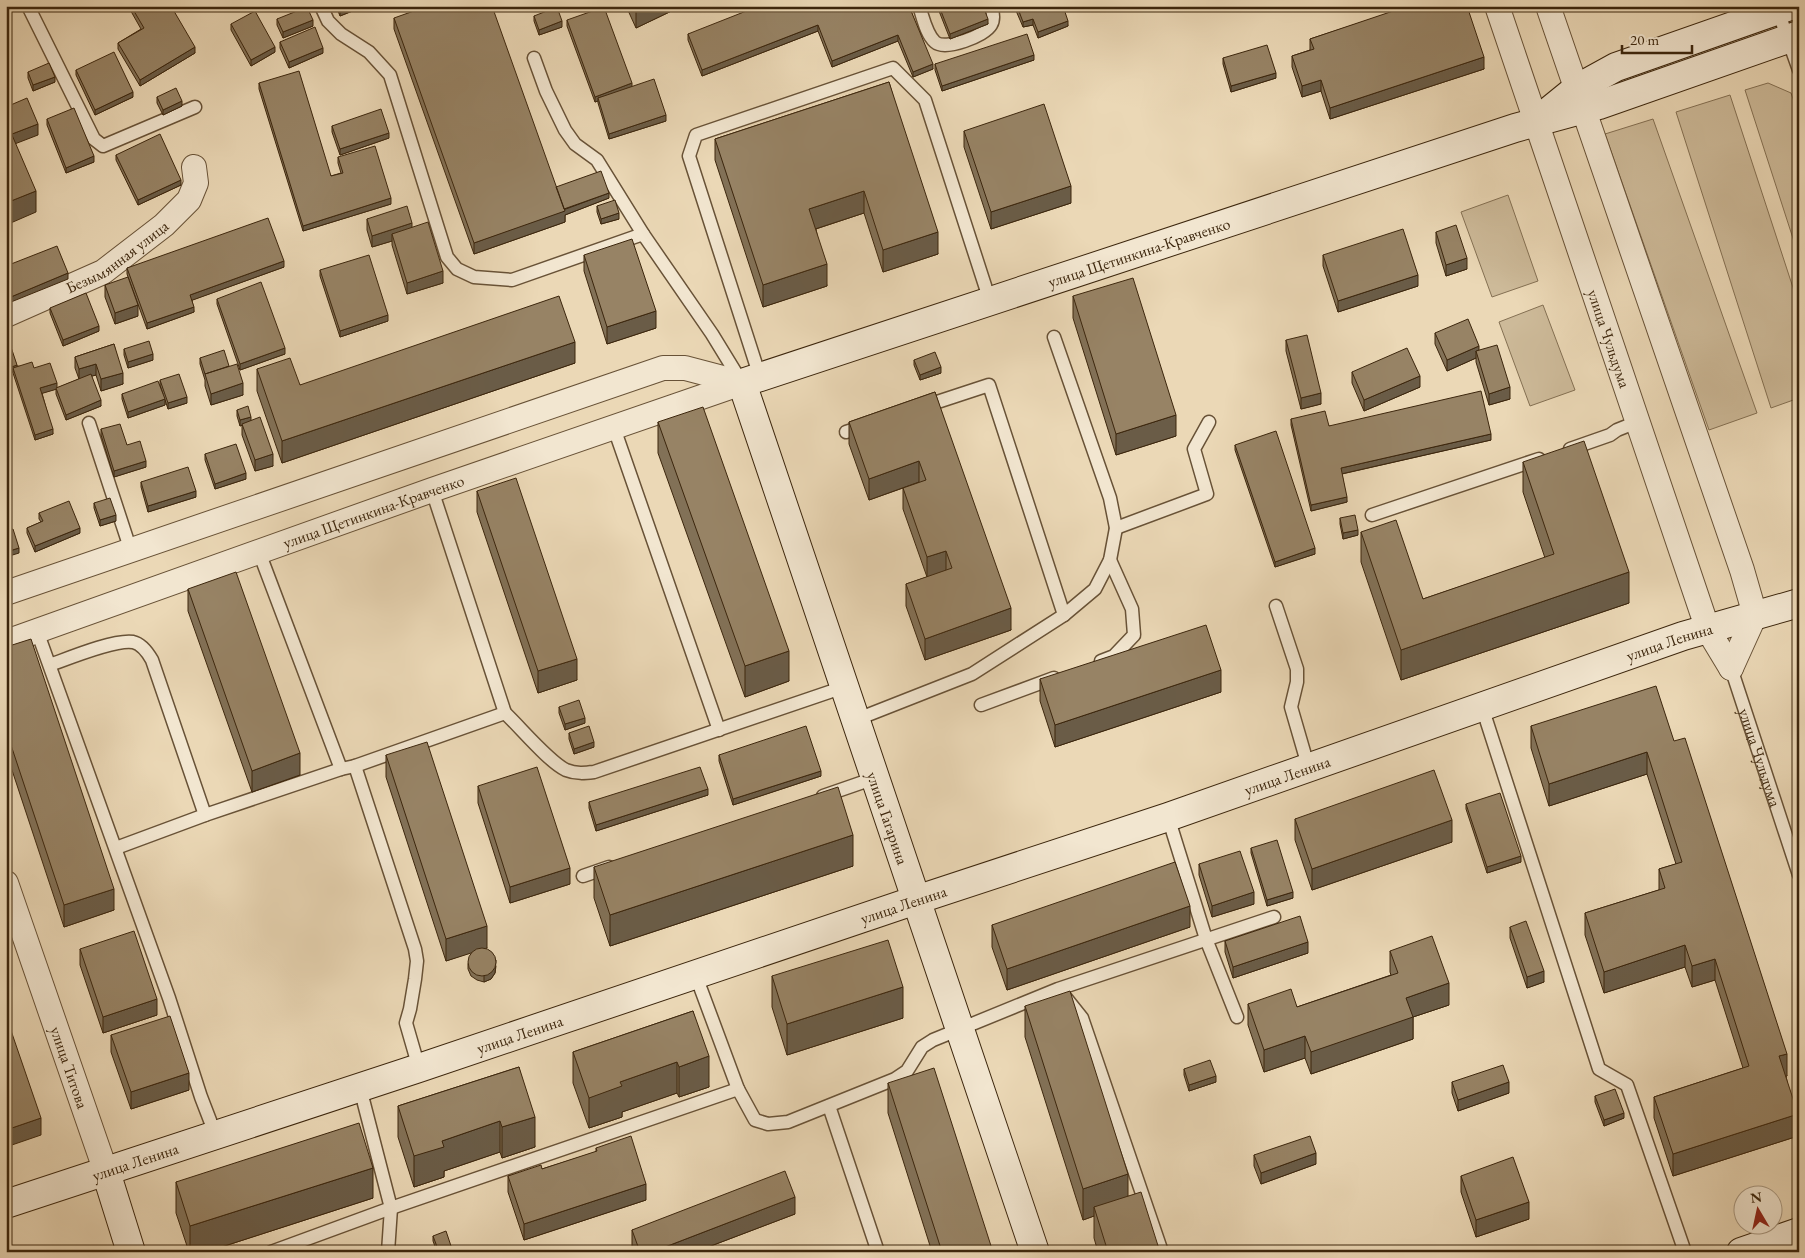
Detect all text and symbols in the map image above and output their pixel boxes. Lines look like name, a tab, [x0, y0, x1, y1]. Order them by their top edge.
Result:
scale bar	[1622, 22, 1692, 54]
text: 20 m	[1630, 30, 1659, 49]
street label: улица Щетинкина-Кравченко	[1045, 213, 1233, 292]
street label: Безымянная улица	[62, 215, 173, 298]
street label: улица Чульдума	[1583, 287, 1636, 391]
street label: улица Щетинкина-Кравченко	[280, 470, 467, 553]
street label: улица Ленина	[1624, 618, 1716, 666]
street label: улица Чульдума	[1734, 705, 1786, 810]
street label: улица Ленина	[1241, 751, 1334, 800]
street label: улица Гагарина	[862, 769, 913, 868]
street label: улица Ленина	[858, 880, 950, 929]
street label: улица Ленина	[474, 1010, 566, 1059]
street label: улица Титова	[45, 1023, 93, 1112]
street label: улица Ленина	[89, 1138, 182, 1186]
north arrow	[1732, 1186, 1782, 1236]
text: N	[1749, 1187, 1764, 1207]

